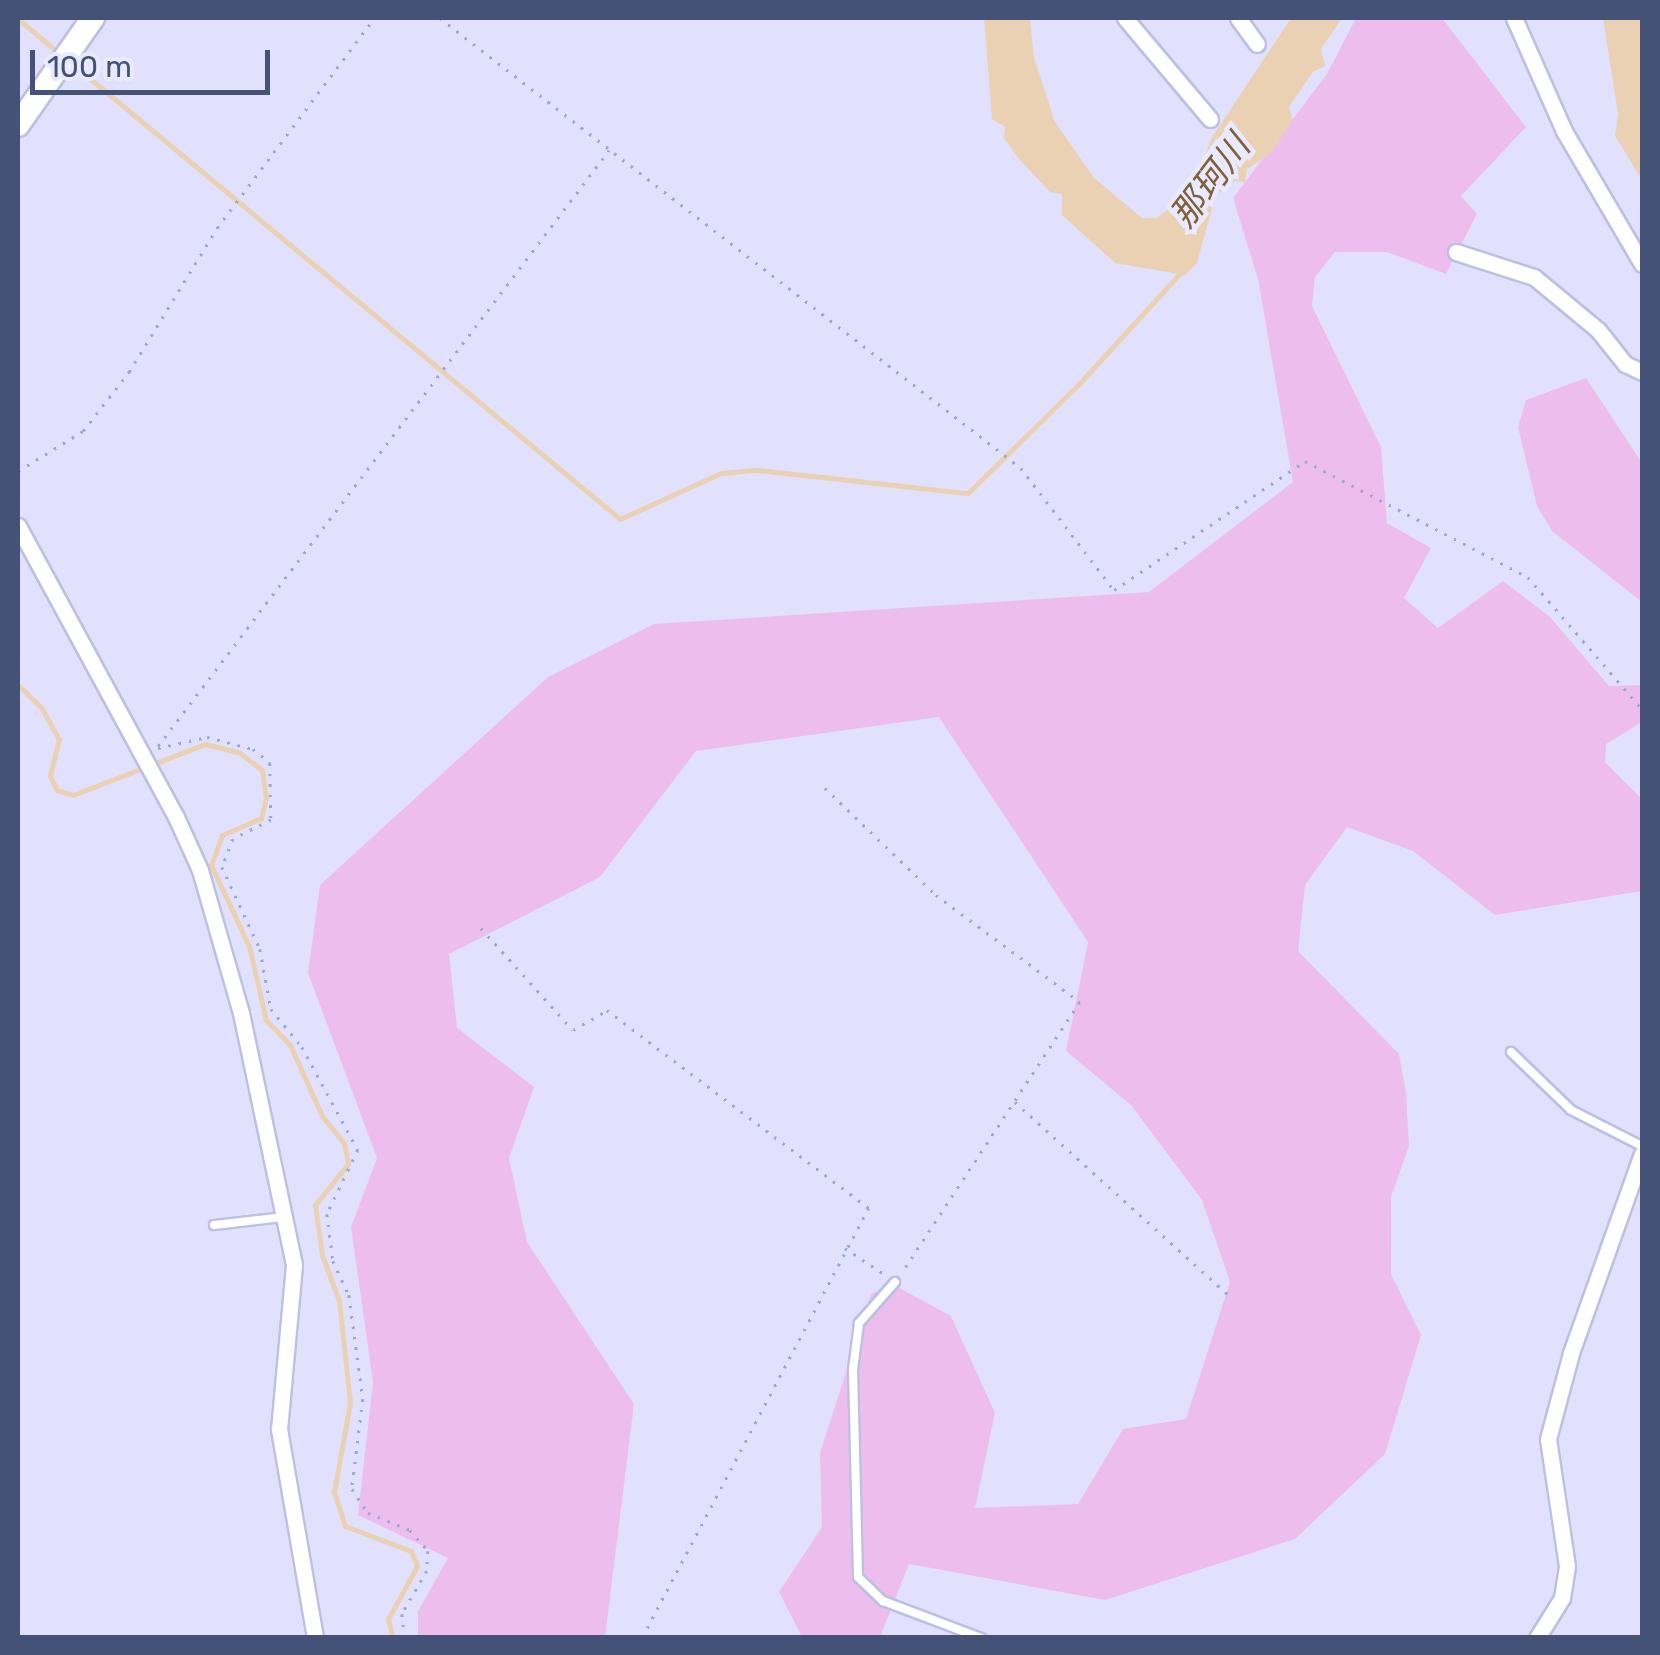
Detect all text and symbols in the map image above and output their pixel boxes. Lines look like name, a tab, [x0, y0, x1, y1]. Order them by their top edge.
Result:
scale bar	[35, 30, 275, 92]
text: 100 m	[47, 49, 132, 85]
water label: 那珂川	[1162, 126, 1258, 236]

